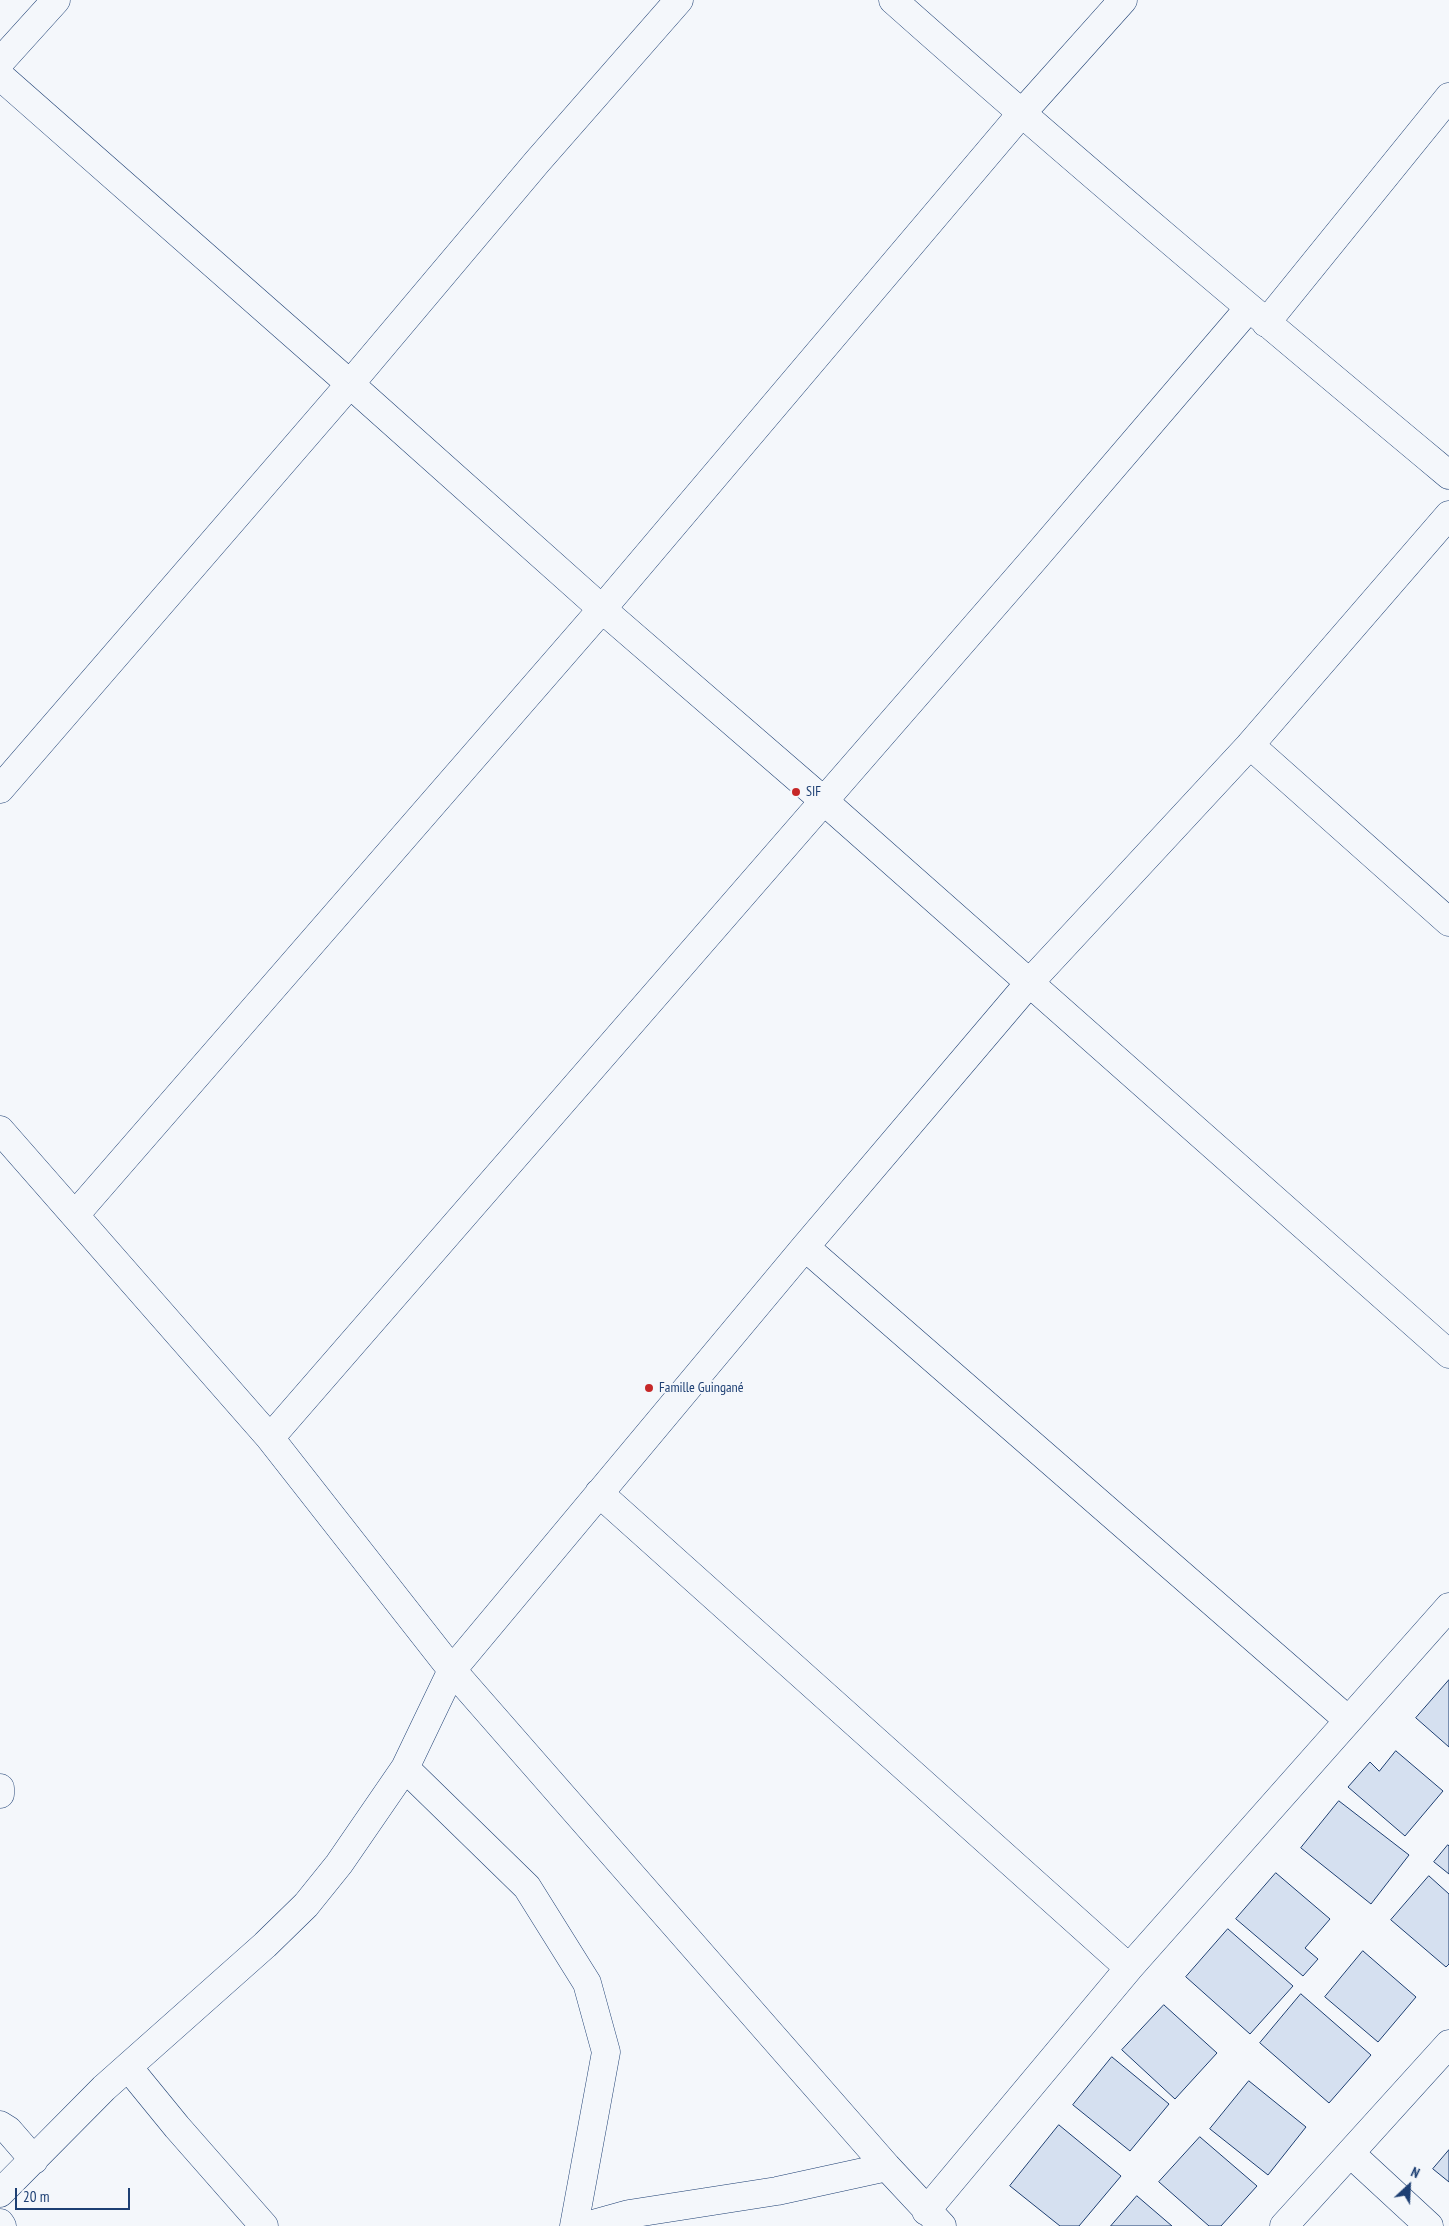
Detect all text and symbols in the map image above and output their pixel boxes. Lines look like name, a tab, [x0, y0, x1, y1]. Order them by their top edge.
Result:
place label: SIF	[806, 784, 821, 800]
marker: SIF	[790, 786, 802, 798]
place label: Famille Guingané	[659, 1380, 744, 1396]
marker: Famille Guingané	[643, 1382, 655, 1394]
north arrow	[1384, 2161, 1434, 2211]
text: N	[1408, 2163, 1423, 2182]
scale bar	[18, 2178, 132, 2210]
text: 20 m	[23, 2187, 49, 2206]

